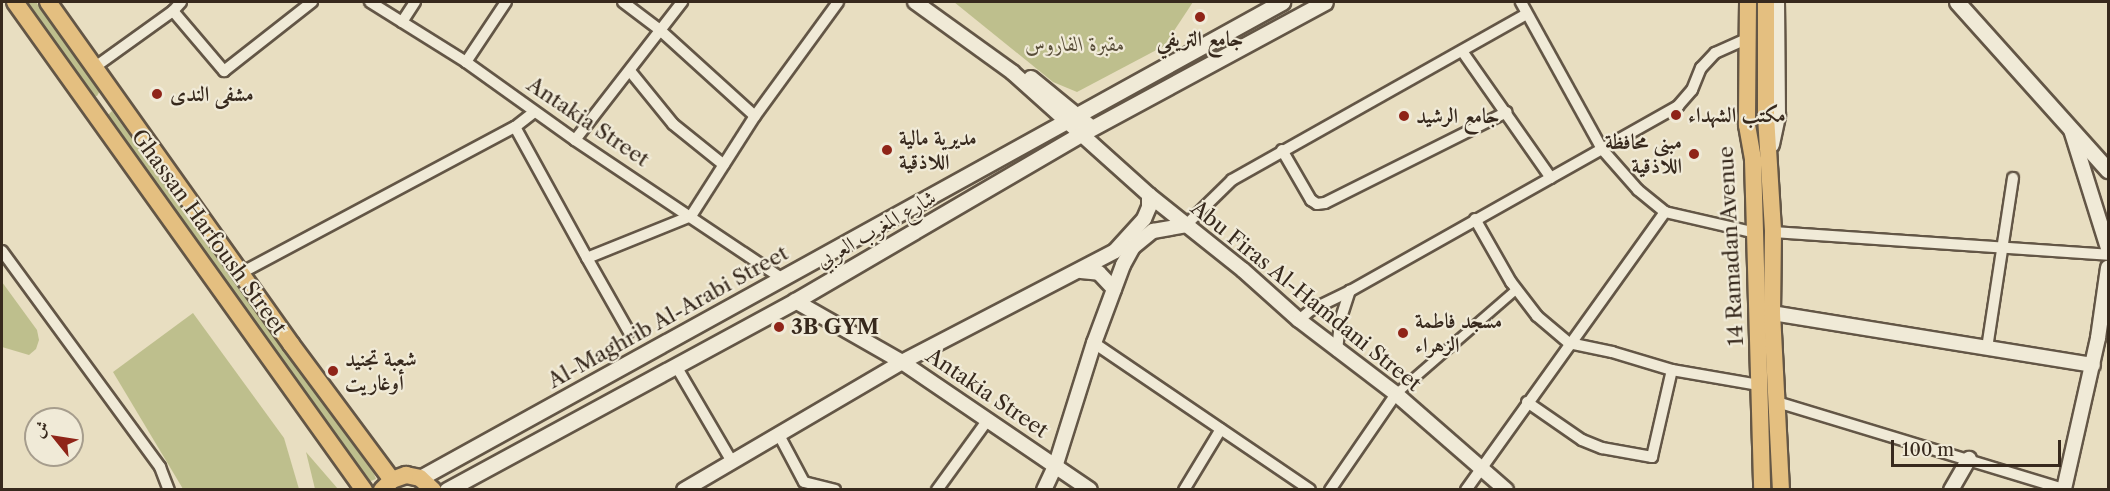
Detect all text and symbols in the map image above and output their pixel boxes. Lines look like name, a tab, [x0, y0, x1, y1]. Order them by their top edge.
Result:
marker: جامع التريفي	[1193, 10, 1207, 24]
place label: جامع التريفي	[1157, 26, 1243, 52]
park label: مقبرة الفاروس	[1025, 31, 1125, 57]
street label: Antakia Street	[522, 72, 654, 172]
place label: مشفى الندى	[170, 81, 254, 107]
marker: مشفى الندى	[148, 85, 166, 103]
place label: مكتب الشهداء	[1688, 102, 1786, 128]
place label: جامع الرشيد	[1416, 103, 1499, 129]
marker: مكتب الشهداء	[1669, 108, 1683, 122]
marker: جامع الرشيد	[1397, 109, 1411, 123]
street label: Ghassan Harfoush Street	[126, 124, 292, 340]
place label: مديرية مالية اللاذقية	[899, 125, 977, 175]
place label: مبنى محافظة اللاذقية	[1605, 129, 1682, 179]
marker: مديرية مالية اللاذقية	[880, 143, 894, 157]
street label: 14 Ramadan Avenue	[1713, 145, 1749, 347]
marker: مبنى محافظة اللاذقية	[1687, 147, 1701, 161]
street label: شارع المغرب العربي	[812, 185, 940, 273]
street label: Abu Firas Al-Hamdani Street	[1186, 195, 1426, 397]
street label: Al-Maghrib Al-Arabi Street	[543, 240, 793, 394]
place label: مسجد فاطمة الزهراء	[1415, 308, 1502, 358]
place label: 3B GYM	[791, 314, 879, 340]
marker: 3B GYM	[772, 320, 786, 334]
marker: مسجد فاطمة الزهراء	[1396, 326, 1410, 340]
street label: Antakia Street	[921, 343, 1053, 443]
place label: شعبة تجنيد أوغاريت	[345, 346, 417, 396]
marker: شعبة تجنيد أوغاريت	[326, 364, 340, 378]
north arrow	[24, 407, 84, 467]
text: ش	[28, 417, 53, 441]
scale bar	[1894, 428, 2064, 466]
text: 100 m	[1902, 439, 1954, 461]

